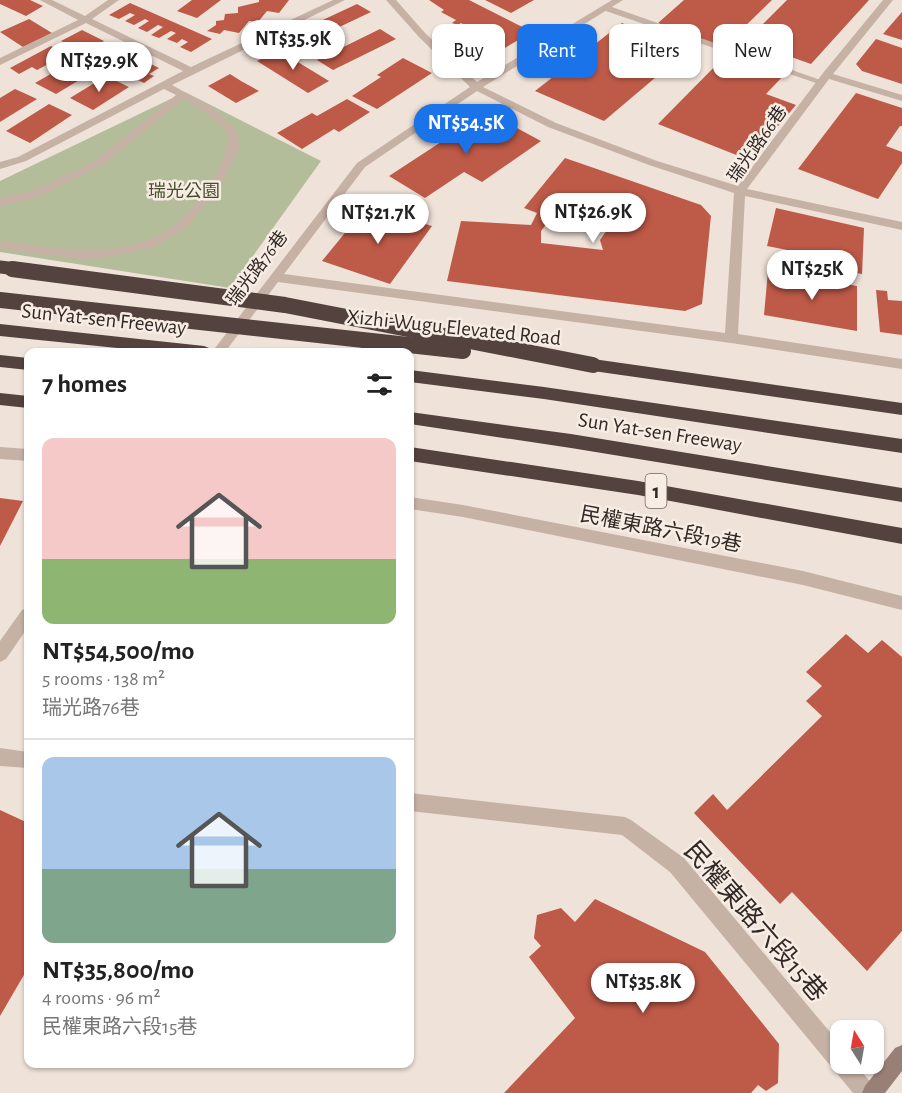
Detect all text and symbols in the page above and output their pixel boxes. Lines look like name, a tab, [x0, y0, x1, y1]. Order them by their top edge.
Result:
pin: NT$35.9K	[231, 20, 355, 71]
chip: Buy	[432, 24, 505, 78]
chip: Rent	[517, 24, 597, 78]
chip: Filters	[609, 24, 701, 78]
chip: New	[713, 24, 793, 78]
text: NT$35.9K	[255, 29, 331, 49]
pin: NT$29.9K	[37, 42, 161, 93]
text: NT$29.9K	[60, 51, 138, 71]
street label: 瑞光路66巷	[723, 102, 791, 186]
pin: NT$54.5K	[404, 104, 528, 155]
text: NT$54.5K	[428, 113, 504, 133]
park label: 瑞光公園	[148, 181, 220, 201]
pin: NT$26.9K	[531, 193, 655, 244]
pin: NT$21.7K	[316, 194, 440, 245]
text: NT$26.9K	[554, 202, 632, 222]
text: NT$21.7K	[341, 203, 415, 223]
street label: 瑞光路76巷	[223, 227, 291, 309]
pin: NT$25K	[763, 250, 861, 301]
text: NT$25K	[781, 259, 843, 279]
street label: Sun Yat-sen Freeway	[21, 300, 187, 339]
street label: Xizhi-Wugu Elevated Road	[346, 306, 562, 349]
icon: filters	[363, 368, 396, 401]
text: 7 homes	[42, 371, 127, 397]
street label: Sun Yat-sen Freeway	[577, 409, 743, 456]
road number: 1	[646, 474, 666, 508]
icon: home	[165, 477, 273, 585]
street label: 民權東路六段19巷	[578, 503, 744, 555]
text: NT$54,500/mo	[42, 638, 194, 664]
text: 5 rooms · 138 m²	[42, 669, 165, 689]
text: 瑞光路76巷	[42, 698, 140, 718]
icon: home	[165, 796, 273, 904]
street label: 民權東路六段15巷	[679, 836, 833, 1006]
text: NT$35,800/mo	[42, 957, 194, 983]
pin: NT$35.8K	[581, 963, 705, 1014]
text: NT$35.8K	[605, 972, 681, 992]
text: 4 rooms · 96 m²	[42, 988, 160, 1008]
text: 民權東路六段15巷	[42, 1017, 197, 1037]
north arrow	[830, 1020, 884, 1074]
map controls	[830, 1020, 884, 1074]

